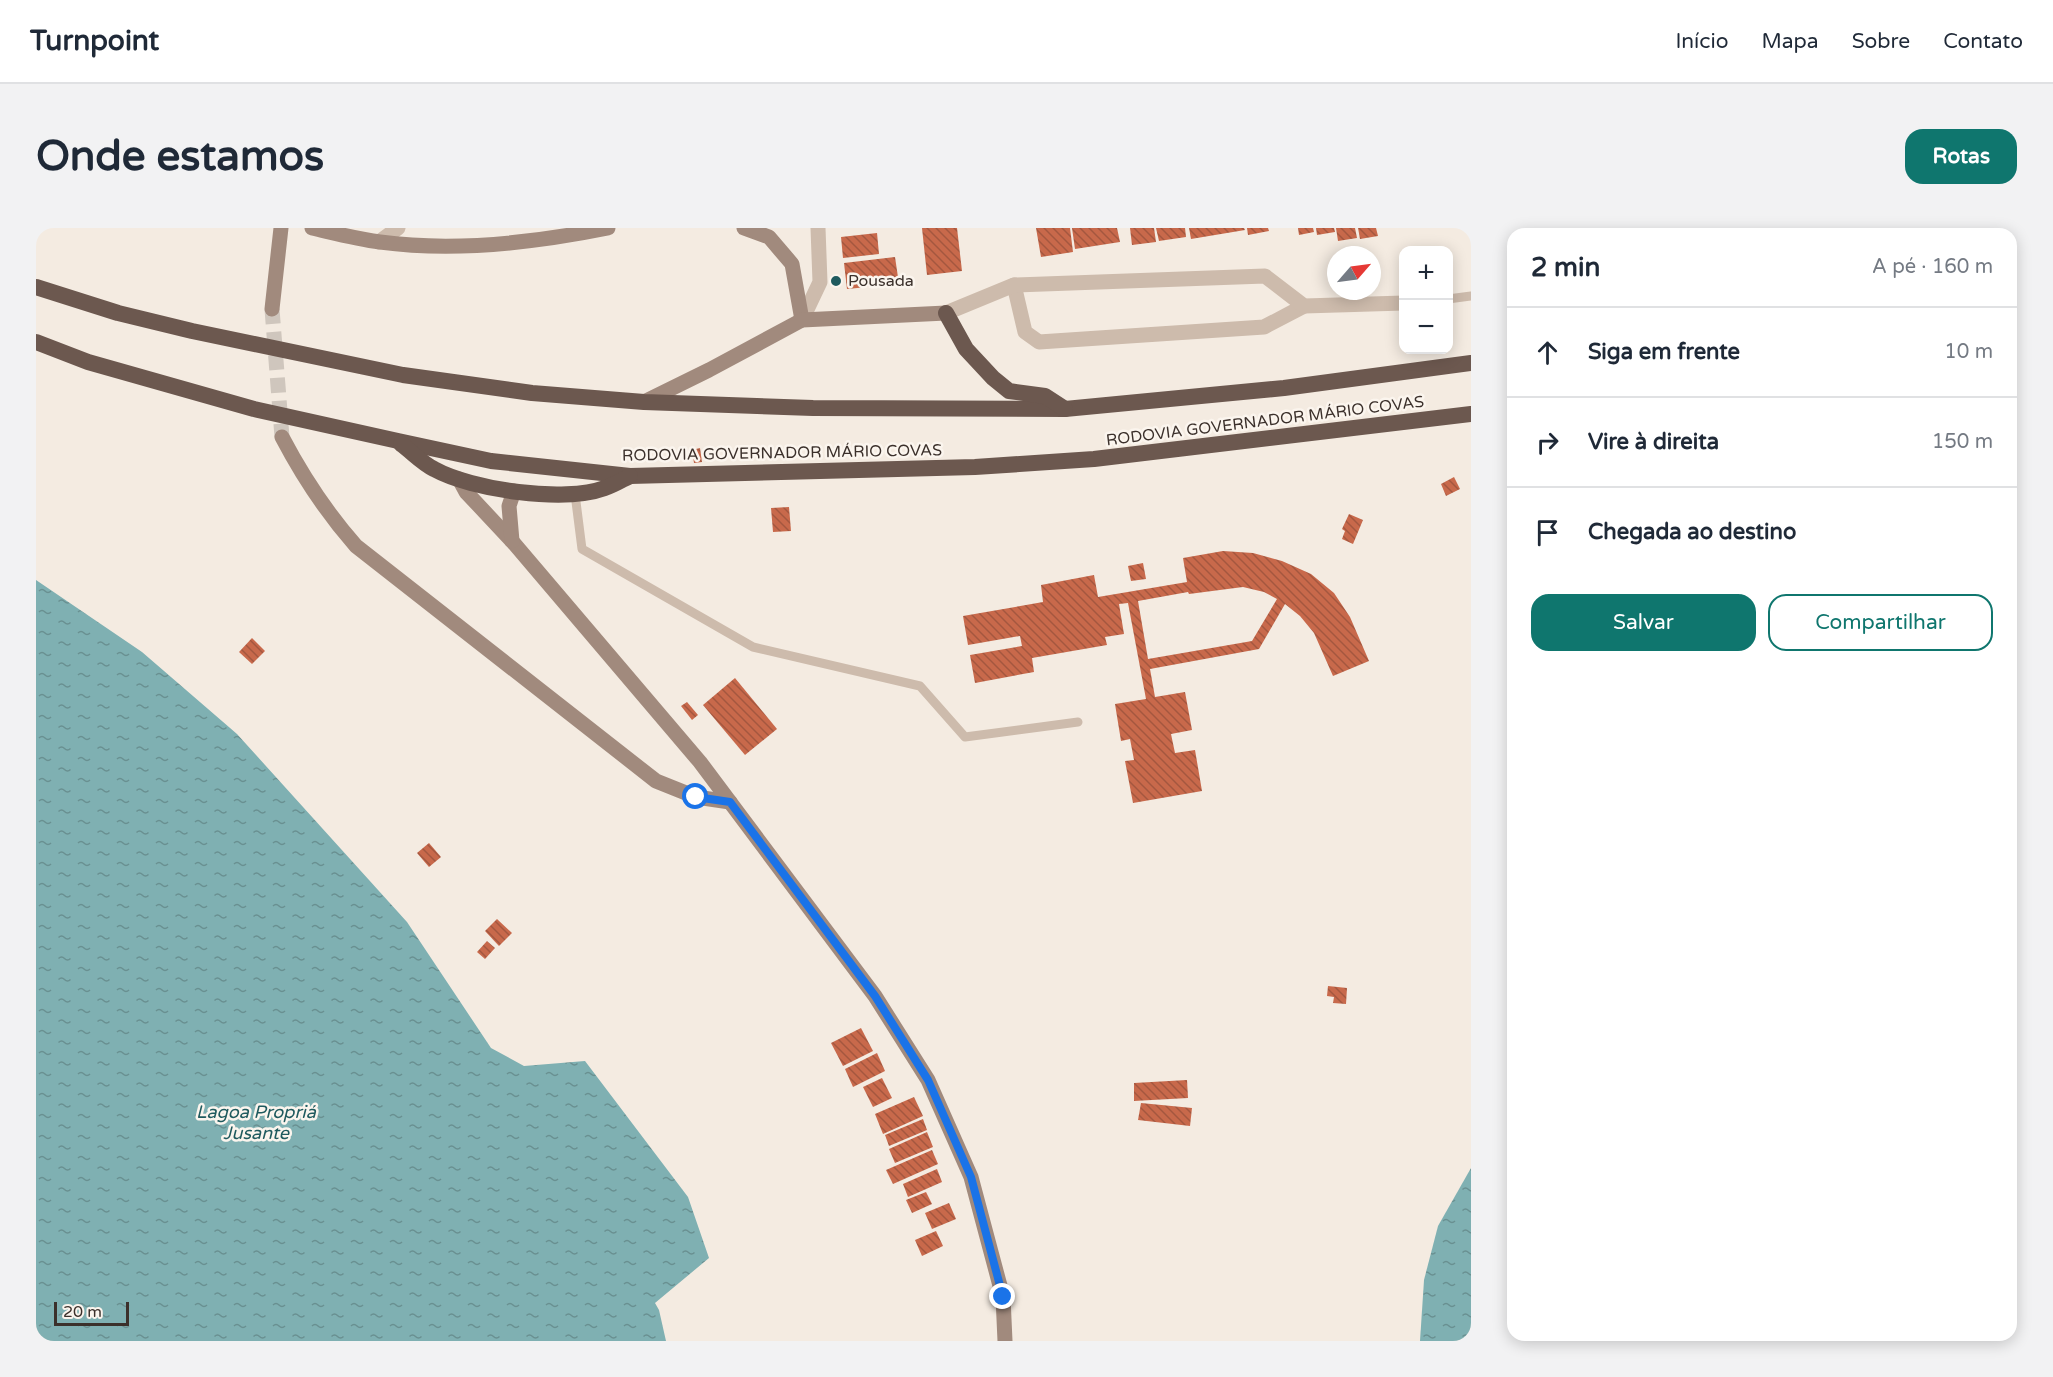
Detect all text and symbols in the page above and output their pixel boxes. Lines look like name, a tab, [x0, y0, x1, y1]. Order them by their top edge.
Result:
text: Turnpoint	[30, 24, 159, 58]
text: Início	[1676, 29, 1728, 54]
text: Mapa	[1761, 29, 1819, 54]
text: Sobre	[1852, 29, 1910, 54]
text: Contato	[1943, 29, 2023, 54]
button: Rotas	[1905, 129, 2017, 184]
text: Onde estamos	[36, 131, 324, 182]
north arrow	[1327, 246, 1381, 300]
map controls	[1399, 246, 1453, 354]
button: +	[1399, 246, 1453, 300]
text: 2 min	[1531, 252, 1600, 283]
text: A pé · 160 m	[1872, 255, 1993, 279]
place label: Pousada	[848, 271, 914, 291]
marker: Pousada	[829, 274, 843, 288]
button: −	[1399, 300, 1453, 354]
icon: ahead	[1531, 336, 1564, 369]
text: Siga em frente	[1588, 339, 1740, 365]
text: 10 m	[1944, 340, 1993, 364]
street label: RODOVIA GOVERNADOR MÁRIO COVAS	[1105, 392, 1425, 450]
icon: right	[1531, 426, 1564, 459]
text: Vire à direita	[1588, 429, 1719, 455]
text: 150 m	[1932, 430, 1993, 454]
street label: RODOVIA GOVERNADOR MÁRIO COVAS	[622, 440, 942, 466]
icon: arrive	[1531, 516, 1564, 549]
text: Chegada ao destino	[1588, 519, 1796, 545]
button: Salvar	[1531, 594, 1756, 651]
button: Compartilhar	[1768, 594, 1993, 651]
route start	[682, 783, 708, 809]
water label: Lagoa Propriá Jusante	[196, 1101, 317, 1144]
route end	[989, 1283, 1015, 1309]
scale bar	[54, 1299, 129, 1326]
text: 20 m	[63, 1302, 102, 1322]

